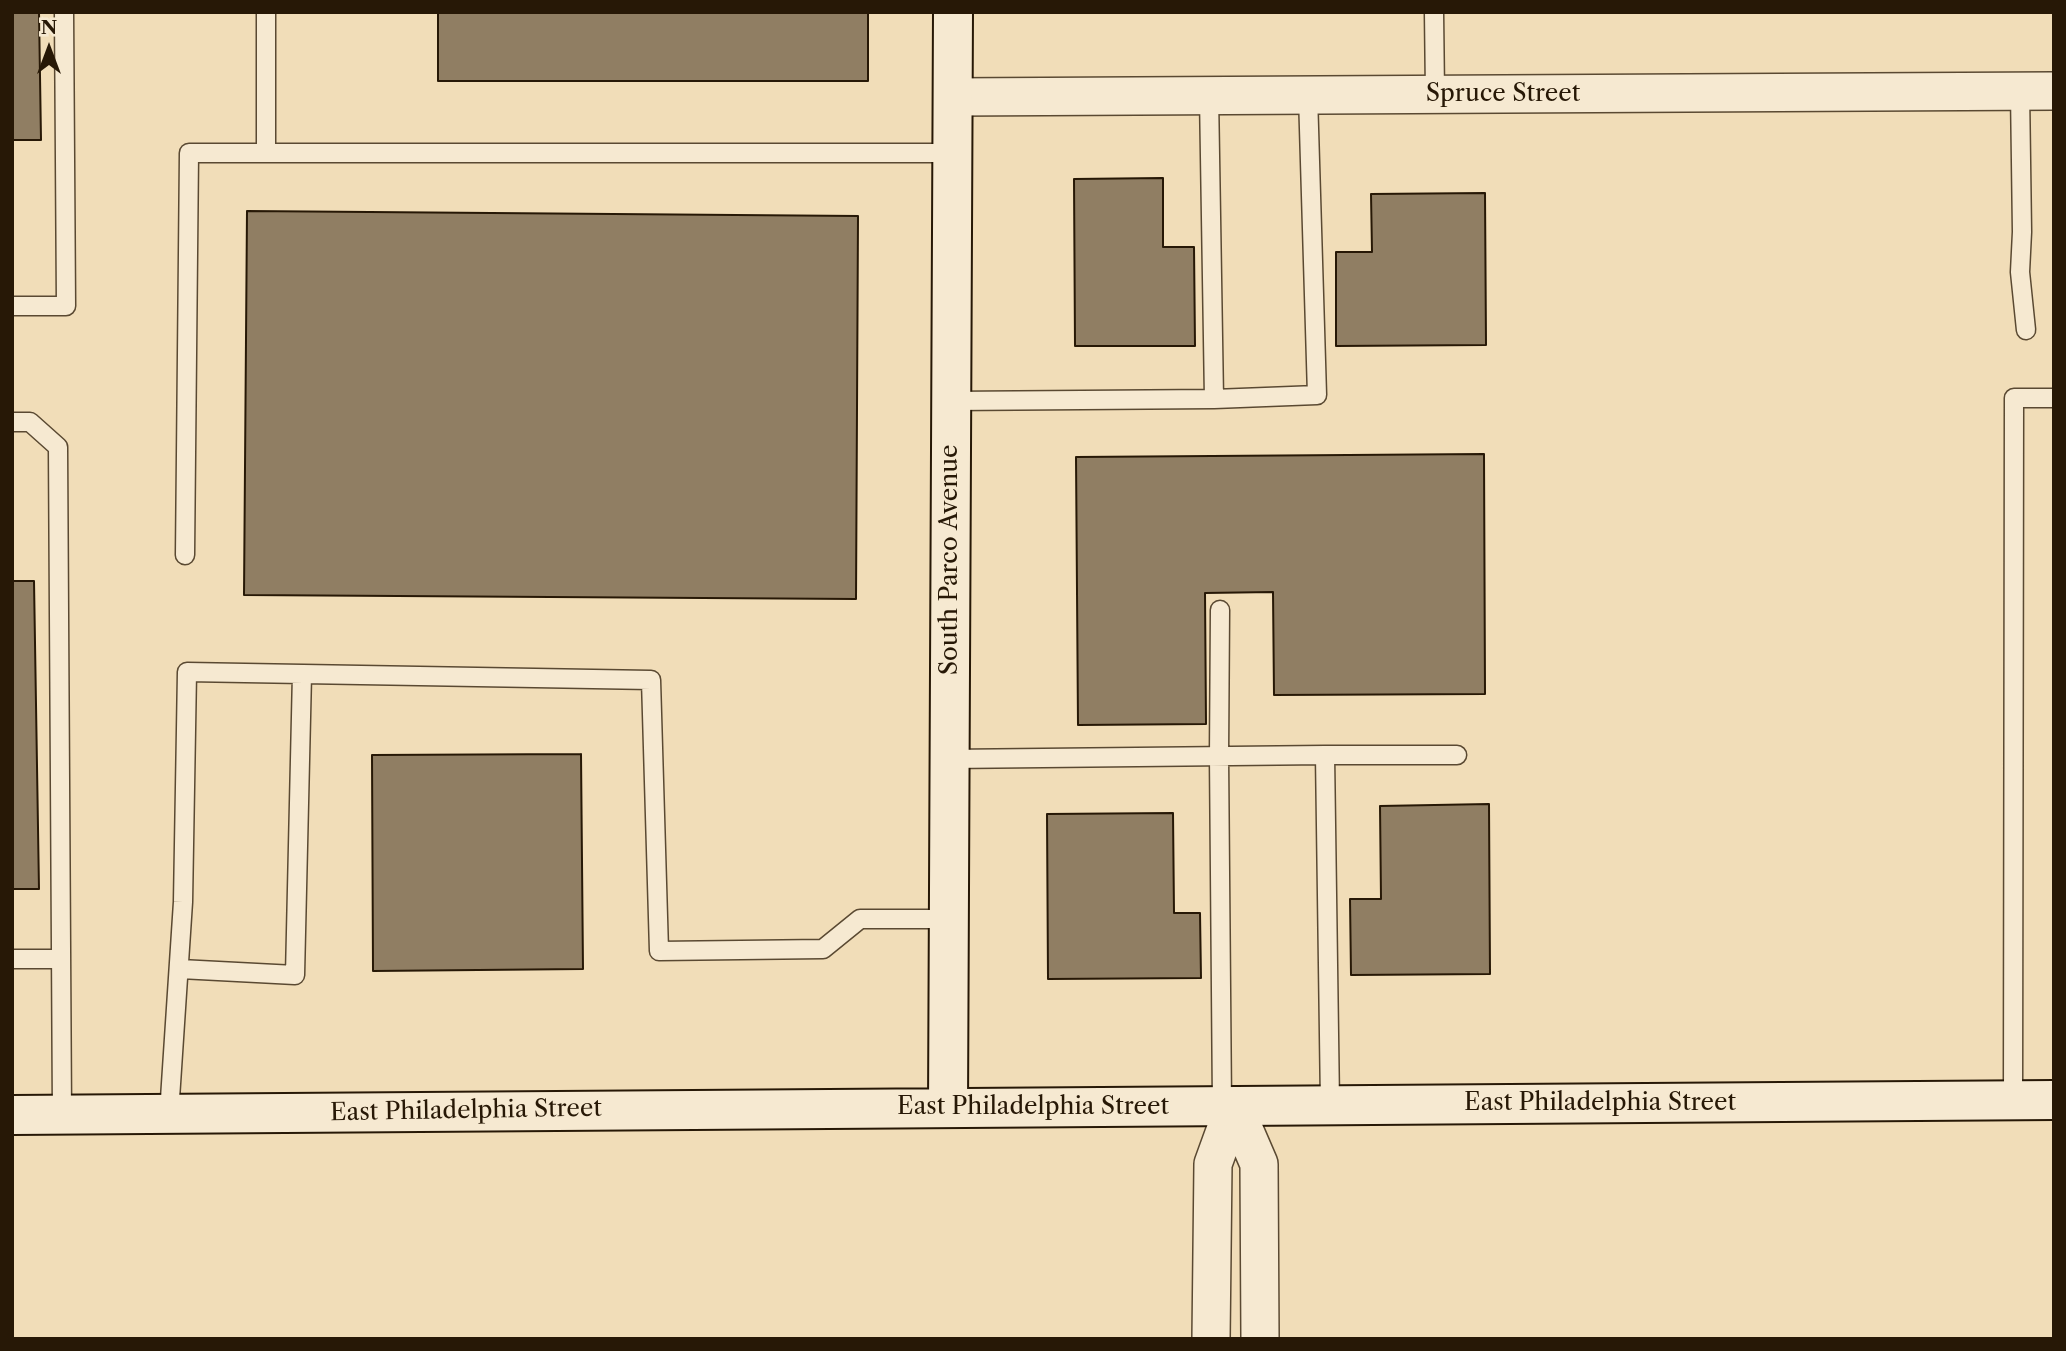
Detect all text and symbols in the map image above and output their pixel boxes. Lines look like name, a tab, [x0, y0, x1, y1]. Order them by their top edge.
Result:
north arrow	[14, 14, 84, 84]
text: N	[41, 16, 57, 39]
street label: Spruce Street	[1426, 80, 1580, 108]
street label: South Parco Avenue	[936, 445, 964, 675]
street label: East Philadelphia Street	[1464, 1089, 1736, 1117]
street label: East Philadelphia Street	[897, 1093, 1169, 1121]
street label: East Philadelphia Street	[330, 1094, 602, 1128]

